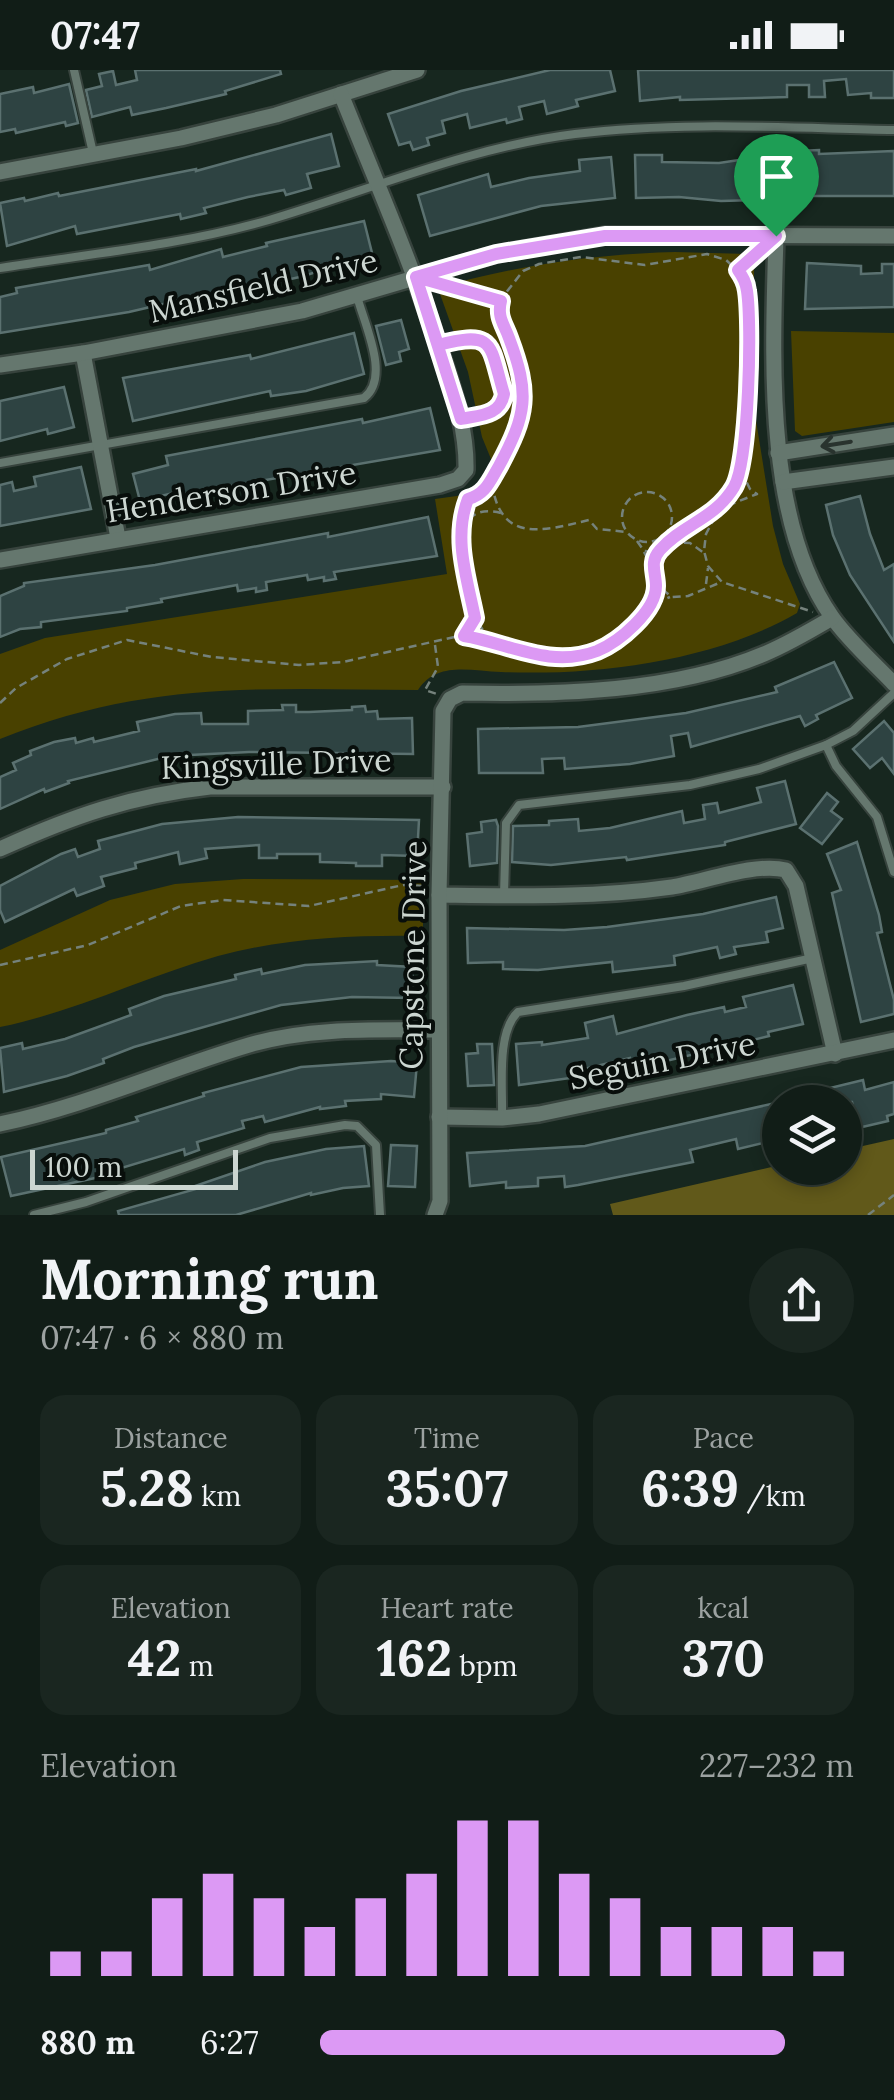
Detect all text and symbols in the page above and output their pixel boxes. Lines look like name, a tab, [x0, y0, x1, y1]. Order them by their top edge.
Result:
text: 07:47	[50, 11, 140, 59]
pin	[734, 134, 819, 237]
icon: arrive	[749, 149, 804, 204]
street label: Mansfield Drive	[144, 239, 381, 332]
one-way arrow	[820, 435, 853, 454]
street label: Henderson Drive	[103, 451, 359, 532]
street label: Kingsville Drive	[160, 739, 392, 788]
street label: Capstone Drive	[390, 840, 435, 1070]
street label: Seguin Drive	[565, 1022, 759, 1099]
map controls	[762, 1085, 862, 1185]
button: layers	[762, 1085, 862, 1185]
scale bar	[30, 1145, 238, 1190]
text: 100 m	[45, 1149, 122, 1185]
text: Morning run	[40, 1244, 378, 1314]
button: share	[749, 1248, 854, 1353]
text: 07:47 · 6 × 880 m	[40, 1317, 284, 1358]
text: Distance	[114, 1420, 228, 1456]
text: Time	[414, 1420, 480, 1456]
text: Pace	[693, 1420, 754, 1456]
text: 5.28	[100, 1456, 194, 1520]
text: 35:07	[386, 1456, 508, 1520]
text: 6:39	[641, 1456, 739, 1520]
text: km	[194, 1478, 241, 1514]
text: /km	[739, 1478, 806, 1514]
text: Elevation	[111, 1590, 231, 1626]
text: Heart rate	[380, 1590, 514, 1626]
text: kcal	[697, 1590, 749, 1626]
text: 42	[127, 1626, 181, 1690]
text: 162	[376, 1626, 452, 1690]
text: 370	[682, 1626, 765, 1690]
text: m	[181, 1648, 214, 1684]
text: bpm	[452, 1648, 518, 1684]
text: Elevation	[40, 1745, 177, 1786]
text: 227–232 m	[699, 1745, 854, 1786]
text: 880 m	[40, 2022, 135, 2063]
text: 6:27	[200, 2022, 258, 2063]

